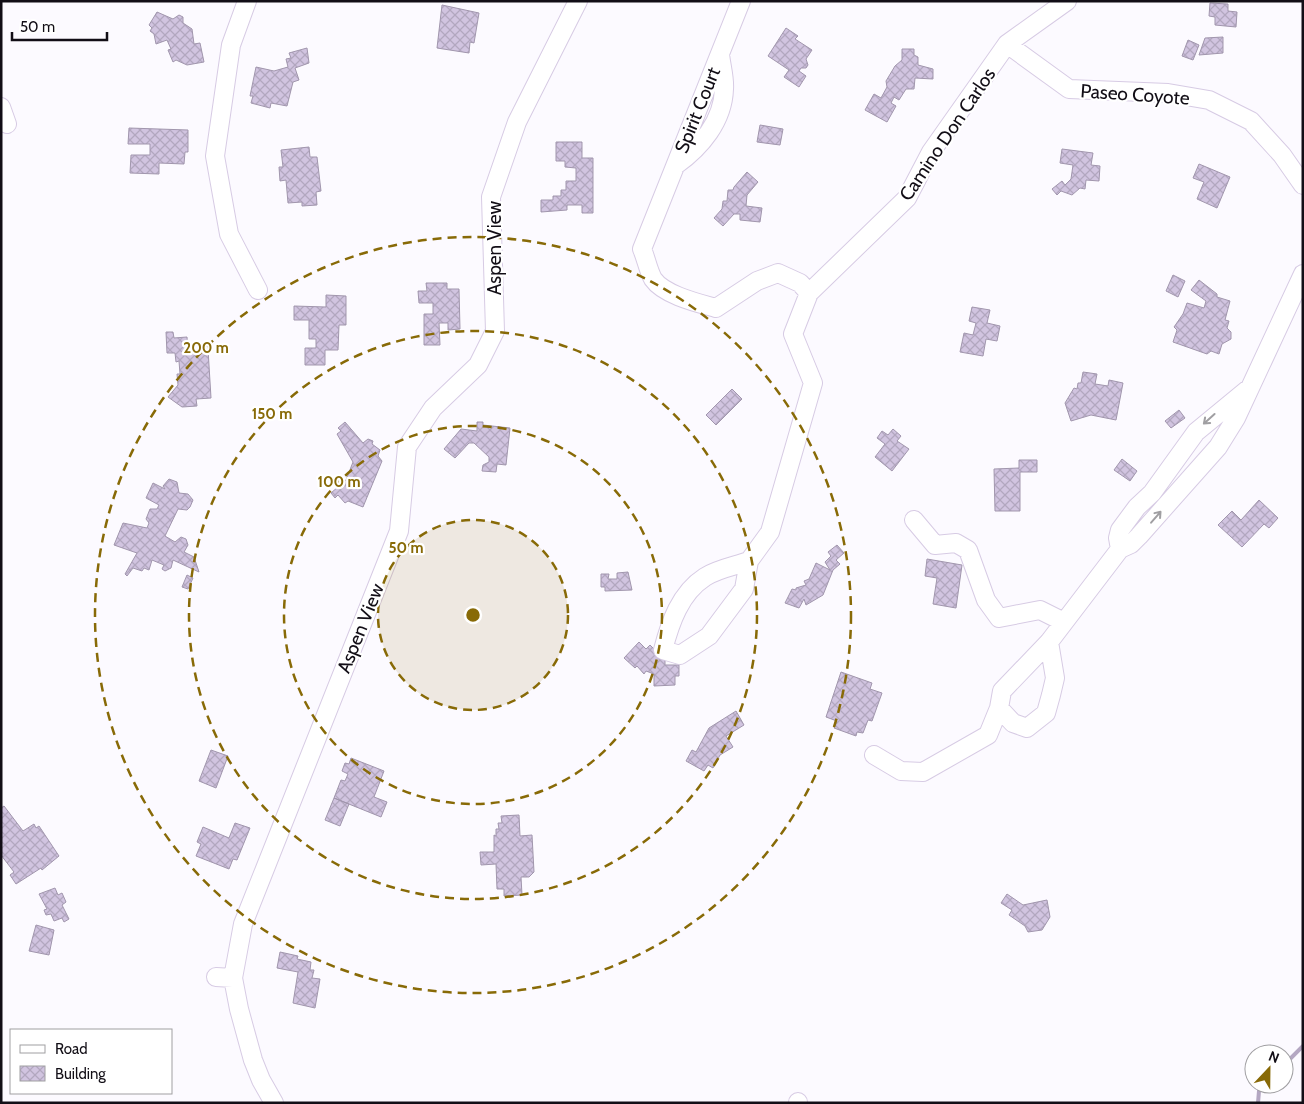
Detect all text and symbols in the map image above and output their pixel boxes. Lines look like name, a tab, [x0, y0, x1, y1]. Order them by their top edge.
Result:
scale bar	[12, 10, 108, 42]
text: 50 m	[20, 18, 55, 36]
street label: Spirit Court	[670, 63, 725, 156]
street label: Camino Don Carlos	[894, 63, 1000, 205]
street label: Paseo Coyote	[1080, 79, 1191, 110]
street label: Aspen View	[483, 200, 506, 295]
text: 200 m	[183, 339, 229, 357]
text: 150 m	[252, 405, 292, 423]
one-way arrow	[1203, 414, 1216, 425]
text: 100 m	[317, 473, 361, 491]
one-way arrow	[1150, 511, 1161, 524]
text: 50 m	[388, 539, 424, 557]
street label: Aspen View	[332, 580, 389, 676]
centre of rings	[464, 606, 482, 624]
legend	[10, 1029, 172, 1094]
text: Road	[55, 1040, 88, 1058]
north arrow	[1244, 1044, 1294, 1094]
text: N	[1266, 1047, 1282, 1067]
text: Building	[55, 1065, 106, 1083]

